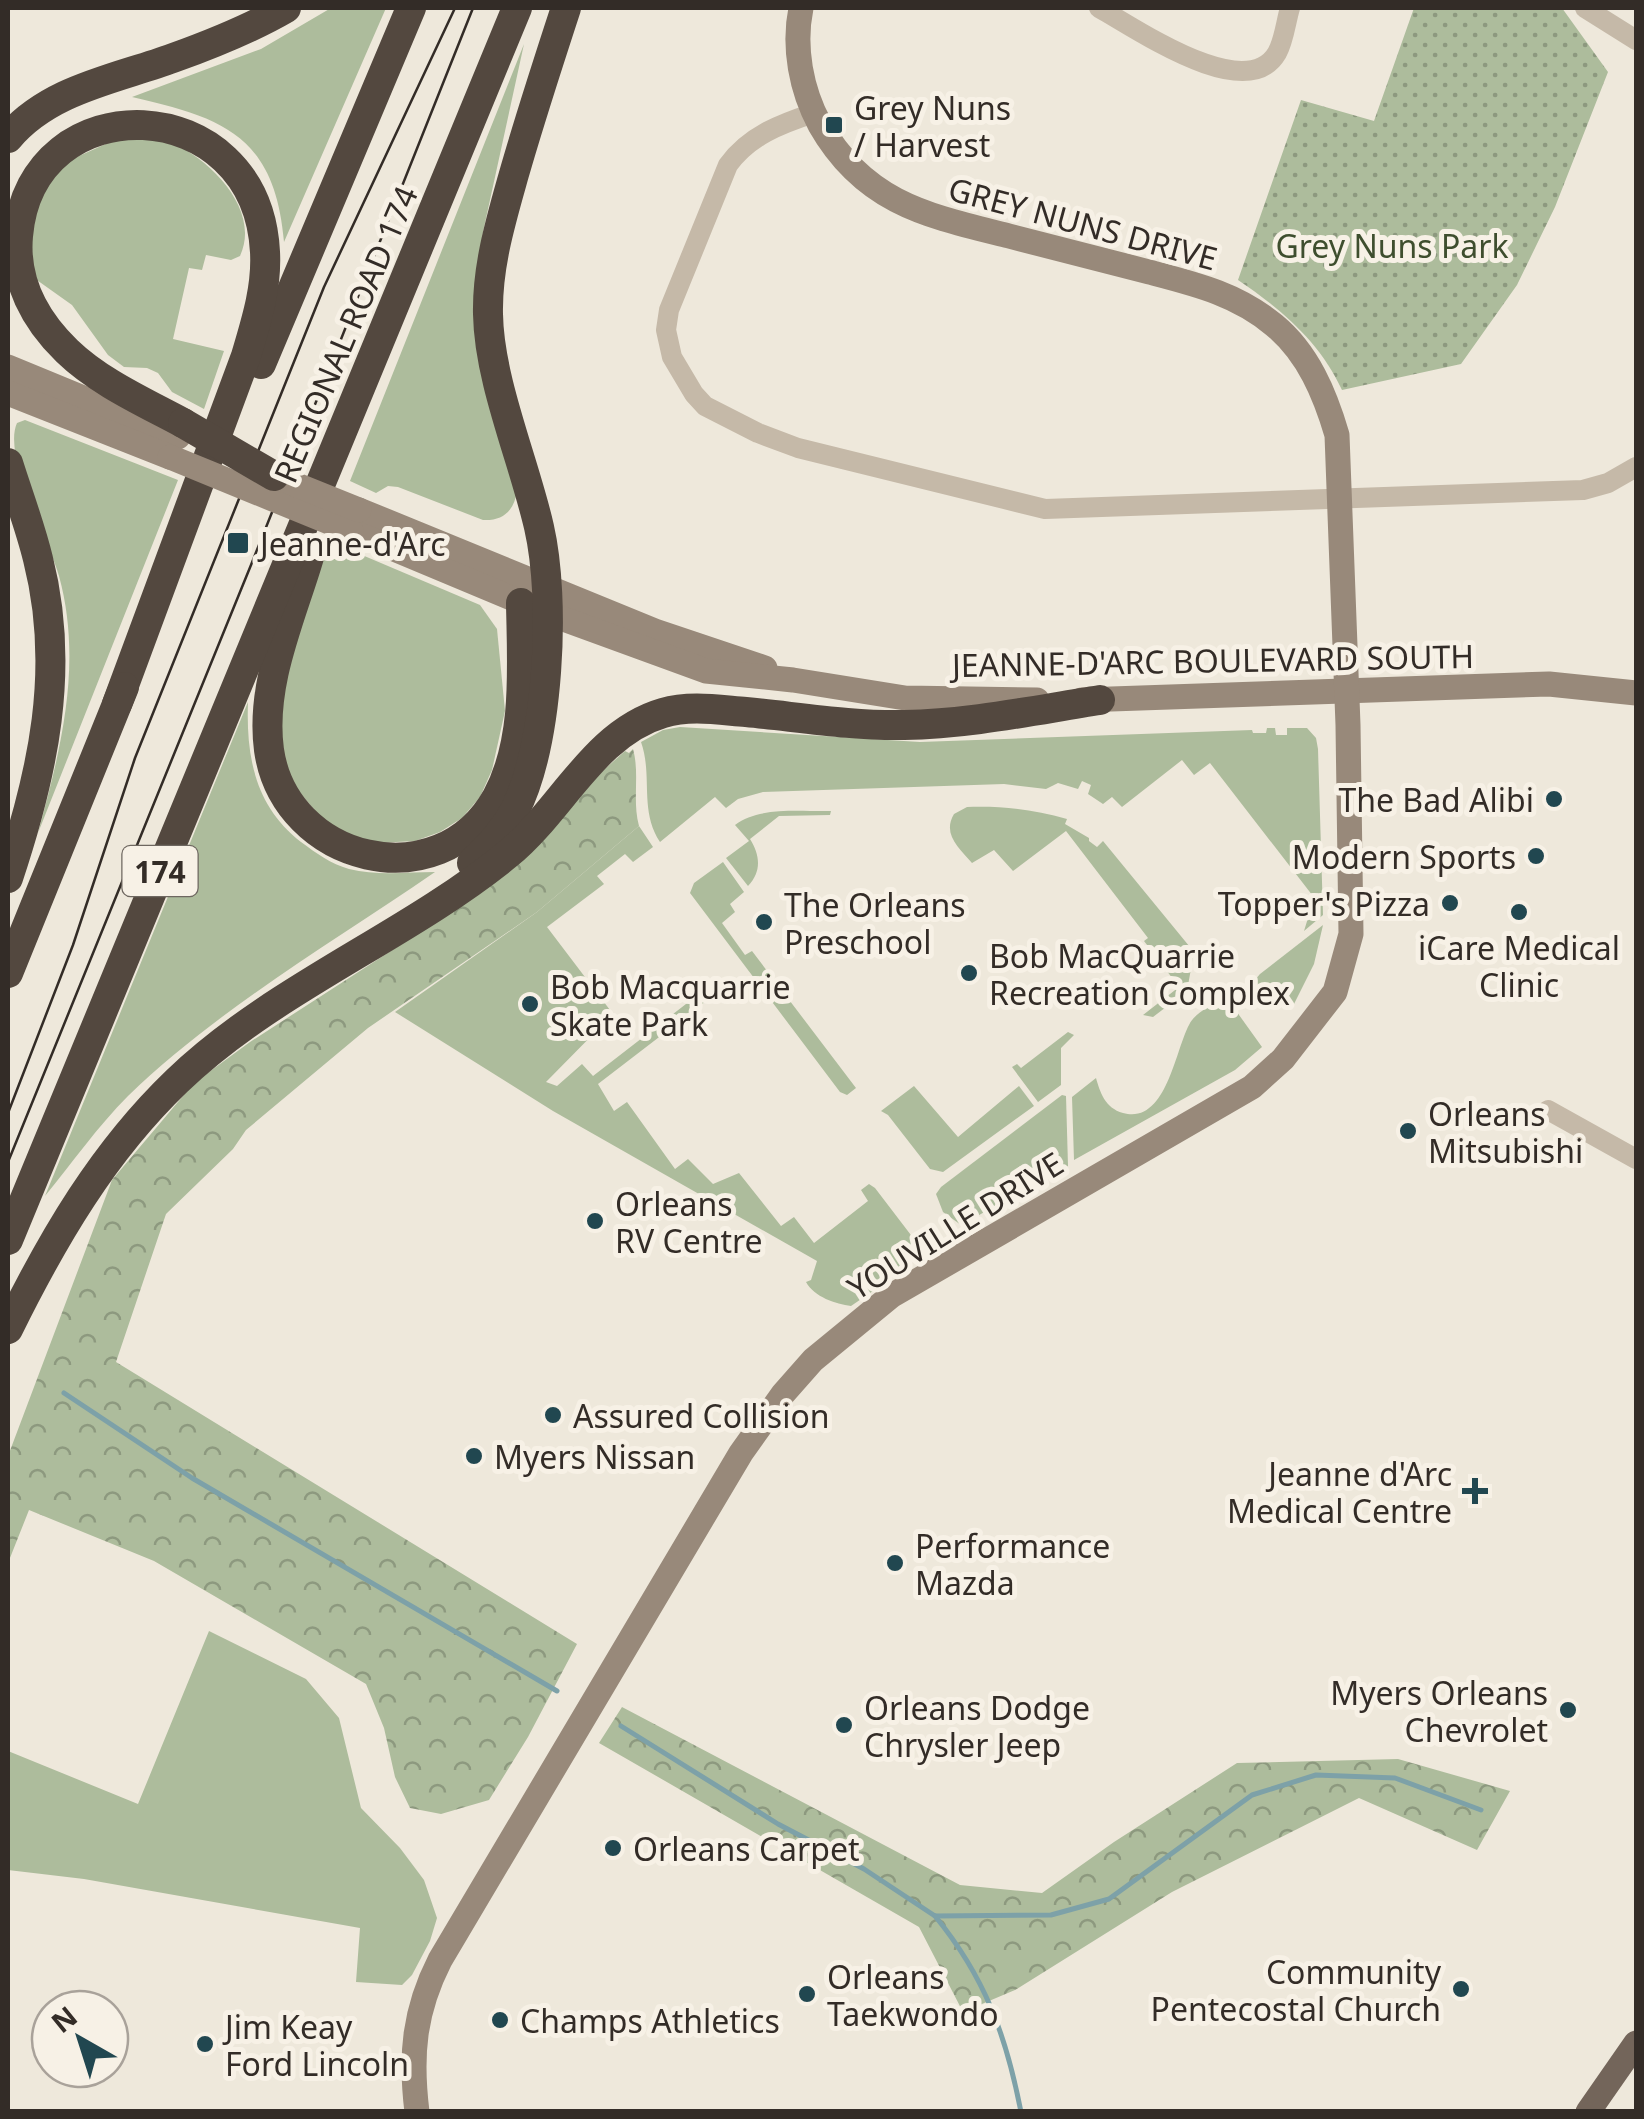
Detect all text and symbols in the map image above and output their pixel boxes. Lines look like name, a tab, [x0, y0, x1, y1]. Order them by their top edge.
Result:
place label: Grey Nuns / Harvest	[854, 86, 1011, 166]
marker: Grey Nuns / Harvest	[823, 114, 845, 136]
street label: GREY NUNS DRIVE	[944, 166, 1222, 280]
street label: REGIONAL ROAD 174	[263, 179, 427, 489]
park label: Grey Nuns Park	[1275, 224, 1509, 267]
place label: Jeanne-d'Arc	[257, 522, 446, 565]
marker: Jeanne-d'Arc	[225, 530, 251, 556]
street label: JEANNE-D'ARC BOULEVARD SOUTH	[949, 634, 1474, 686]
place label: The Bad Alibi	[1338, 778, 1534, 821]
marker: The Bad Alibi	[1543, 788, 1565, 810]
place label: Modern Sports	[1292, 835, 1516, 878]
marker: Modern Sports	[1525, 845, 1547, 867]
road number: 174	[122, 846, 198, 896]
place label: Topper's Pizza	[1218, 882, 1430, 925]
place label: The Orleans Preschool	[784, 883, 966, 963]
marker: Topper's Pizza	[1439, 892, 1461, 914]
marker: iCare Medical Clinic	[1508, 901, 1530, 923]
marker: The Orleans Preschool	[753, 911, 775, 933]
place label: iCare Medical Clinic	[1418, 926, 1620, 1006]
place label: Bob MacQuarrie Recreation Complex	[989, 934, 1290, 1014]
marker: Bob MacQuarrie Recreation Complex	[958, 962, 980, 984]
place label: Bob Macquarrie Skate Park	[550, 965, 791, 1045]
marker: Bob Macquarrie Skate Park	[519, 993, 541, 1015]
place label: Orleans Mitsubishi	[1428, 1092, 1583, 1172]
marker: Orleans Mitsubishi	[1397, 1120, 1419, 1142]
street label: YOUVILLE DRIVE	[839, 1141, 1071, 1309]
place label: Orleans RV Centre	[615, 1182, 763, 1262]
marker: Orleans RV Centre	[584, 1210, 606, 1232]
place label: Assured Collision	[573, 1394, 830, 1437]
marker: Assured Collision	[542, 1404, 564, 1426]
place label: Myers Nissan	[494, 1435, 695, 1478]
marker: Myers Nissan	[463, 1445, 485, 1467]
place label: Jeanne d'Arc Medical Centre	[1227, 1452, 1452, 1532]
marker: Jeanne d'Arc Medical Centre	[1462, 1478, 1488, 1504]
place label: Performance Mazda	[915, 1524, 1110, 1604]
marker: Performance Mazda	[884, 1552, 906, 1574]
place label: Myers Orleans Chevrolet	[1330, 1671, 1548, 1751]
place label: Orleans Dodge Chrysler Jeep	[864, 1686, 1090, 1766]
marker: Myers Orleans Chevrolet	[1557, 1699, 1579, 1721]
marker: Orleans Dodge Chrysler Jeep	[833, 1714, 855, 1736]
place label: Orleans Carpet	[633, 1827, 860, 1870]
marker: Orleans Carpet	[602, 1837, 624, 1859]
place label: Community Pentecostal Church	[1151, 1950, 1442, 2030]
place label: Orleans Taekwondo	[827, 1955, 999, 2035]
marker: Community Pentecostal Church	[1450, 1978, 1472, 2000]
marker: Orleans Taekwondo	[796, 1983, 818, 2005]
north arrow	[30, 1989, 130, 2089]
text: N	[43, 1997, 84, 2041]
place label: Champs Athletics	[520, 1999, 780, 2042]
place label: Jim Keay Ford Lincoln	[222, 2005, 409, 2085]
marker: Champs Athletics	[489, 2009, 511, 2031]
marker: Jim Keay Ford Lincoln	[194, 2033, 216, 2055]

